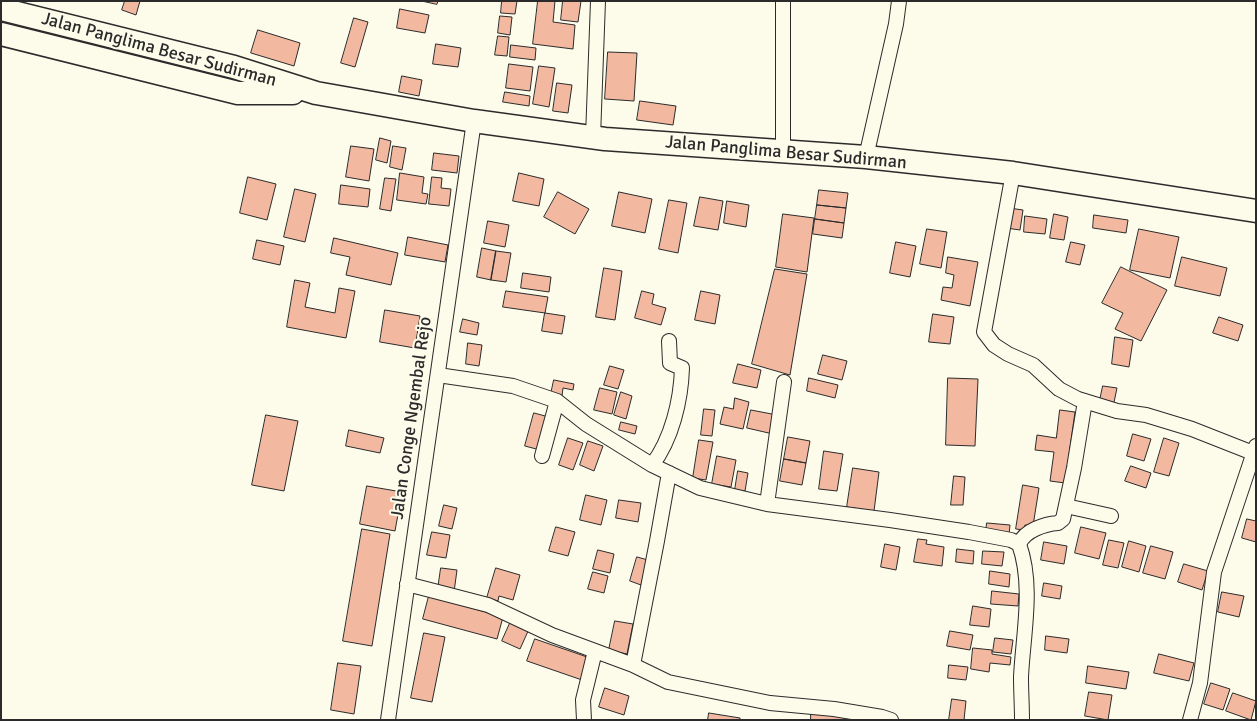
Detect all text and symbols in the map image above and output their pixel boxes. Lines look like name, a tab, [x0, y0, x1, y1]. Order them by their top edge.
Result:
street label: Jalan Panglima Besar Sudirman	[39, 8, 279, 92]
street label: Jalan Panglima Besar Sudirman	[664, 132, 908, 174]
street label: Jalan Conge Ngembal Rejo	[387, 315, 437, 521]

